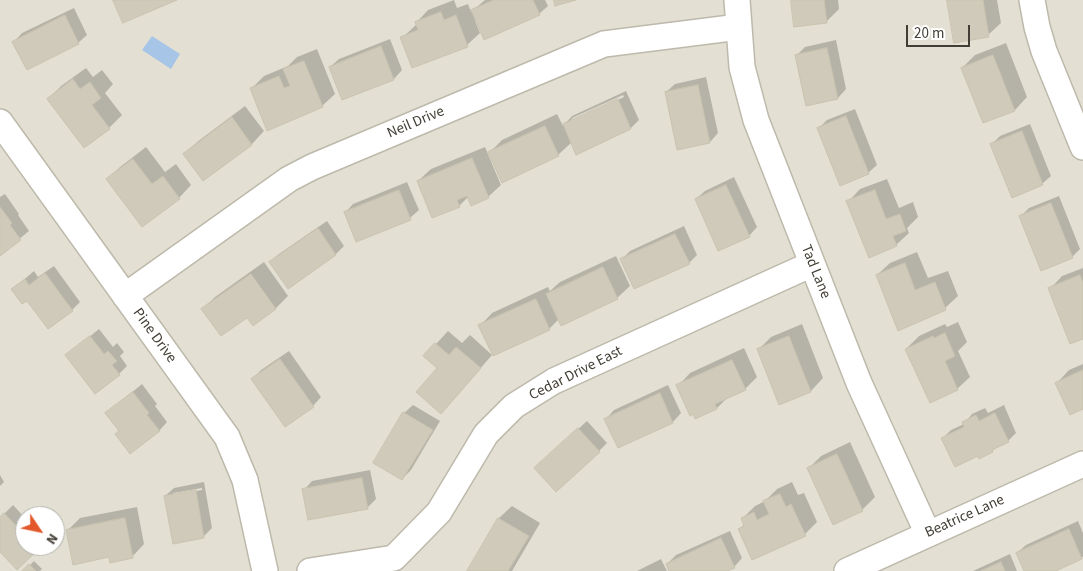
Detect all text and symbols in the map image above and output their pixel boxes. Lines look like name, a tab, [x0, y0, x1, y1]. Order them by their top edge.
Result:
scale bar	[908, 15, 972, 47]
text: 20 m	[914, 23, 944, 44]
street label: Neil Drive	[385, 103, 447, 143]
street label: Tad Lane	[796, 243, 834, 301]
street label: Pine Drive	[128, 305, 180, 367]
street label: Cedar Drive East	[526, 343, 626, 405]
street label: Beatrice Lane	[923, 492, 1007, 542]
north arrow	[15, 506, 65, 556]
text: N	[41, 529, 63, 548]

